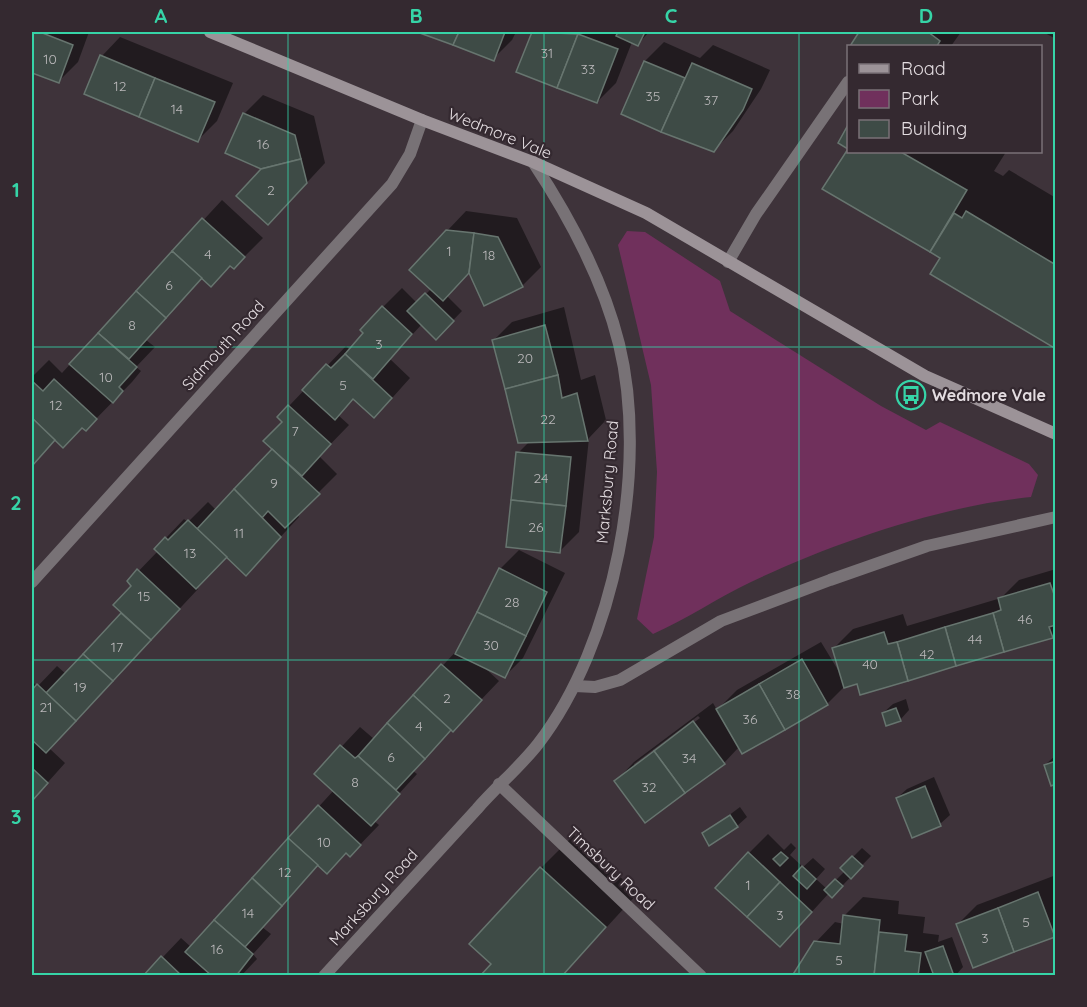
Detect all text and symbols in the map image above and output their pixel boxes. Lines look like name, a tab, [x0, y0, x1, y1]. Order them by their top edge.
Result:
text: A	[155, 3, 168, 28]
text: B	[409, 3, 423, 28]
text: C	[665, 3, 678, 28]
text: D	[919, 3, 933, 28]
house number: 31	[541, 44, 553, 62]
legend	[847, 45, 1042, 153]
house number: 10	[43, 50, 57, 68]
text: Road	[901, 57, 946, 80]
house number: 33	[581, 60, 595, 78]
house number: 12	[114, 77, 127, 95]
house number: 35	[646, 87, 660, 105]
text: Park	[901, 87, 939, 110]
house number: 37	[704, 91, 718, 109]
house number: 14	[171, 100, 183, 118]
street label: Wedmore Vale	[445, 103, 555, 163]
text: Building	[901, 117, 967, 140]
house number: 16	[257, 135, 270, 153]
text: 1	[12, 177, 20, 202]
house number: 2	[267, 181, 275, 199]
house number: 1	[446, 242, 452, 260]
house number: 4	[204, 245, 212, 263]
house number: 18	[483, 246, 495, 264]
house number: 6	[165, 276, 173, 294]
street label: Sidmouth Road	[177, 296, 269, 394]
house number: 8	[128, 316, 136, 334]
house number: 3	[375, 335, 383, 353]
house number: 20	[517, 349, 533, 367]
house number: 10	[99, 368, 113, 386]
house number: 5	[339, 376, 347, 394]
bus stop icon: Wedmore Vale	[895, 379, 927, 411]
place label: Wedmore Vale	[932, 385, 1046, 405]
house number: 12	[50, 396, 63, 414]
house number: 22	[540, 410, 556, 428]
street label: Marksbury Road	[592, 420, 622, 544]
house number: 7	[291, 422, 299, 440]
house number: 24	[534, 469, 548, 487]
house number: 9	[270, 474, 278, 492]
text: 2	[10, 490, 22, 515]
house number: 26	[528, 518, 544, 536]
house number: 11	[234, 524, 244, 542]
house number: 13	[184, 544, 196, 562]
house number: 15	[138, 587, 150, 605]
house number: 28	[504, 593, 520, 611]
house number: 46	[1018, 610, 1033, 628]
house number: 44	[968, 630, 982, 648]
house number: 30	[483, 636, 499, 654]
house number: 17	[111, 638, 123, 656]
house number: 42	[919, 645, 935, 663]
house number: 40	[862, 655, 878, 673]
house number: 19	[74, 678, 87, 696]
house number: 38	[786, 685, 800, 703]
house number: 2	[443, 689, 451, 707]
house number: 21	[40, 698, 52, 716]
house number: 36	[743, 710, 758, 728]
house number: 4	[415, 717, 423, 735]
house number: 6	[387, 748, 395, 766]
house number: 34	[682, 749, 696, 767]
house number: 8	[351, 773, 359, 791]
house number: 32	[641, 778, 657, 796]
text: 3	[11, 804, 21, 829]
street label: Timsbury Road	[563, 822, 659, 914]
house number: 10	[317, 833, 331, 851]
street label: Marksbury Road	[324, 845, 422, 949]
house number: 12	[279, 863, 292, 881]
house number: 1	[745, 876, 751, 894]
house number: 14	[242, 904, 254, 922]
house number: 3	[776, 906, 784, 924]
house number: 5	[1022, 913, 1030, 931]
house number: 3	[981, 929, 989, 947]
house number: 16	[211, 940, 224, 958]
house number: 5	[835, 951, 843, 969]

